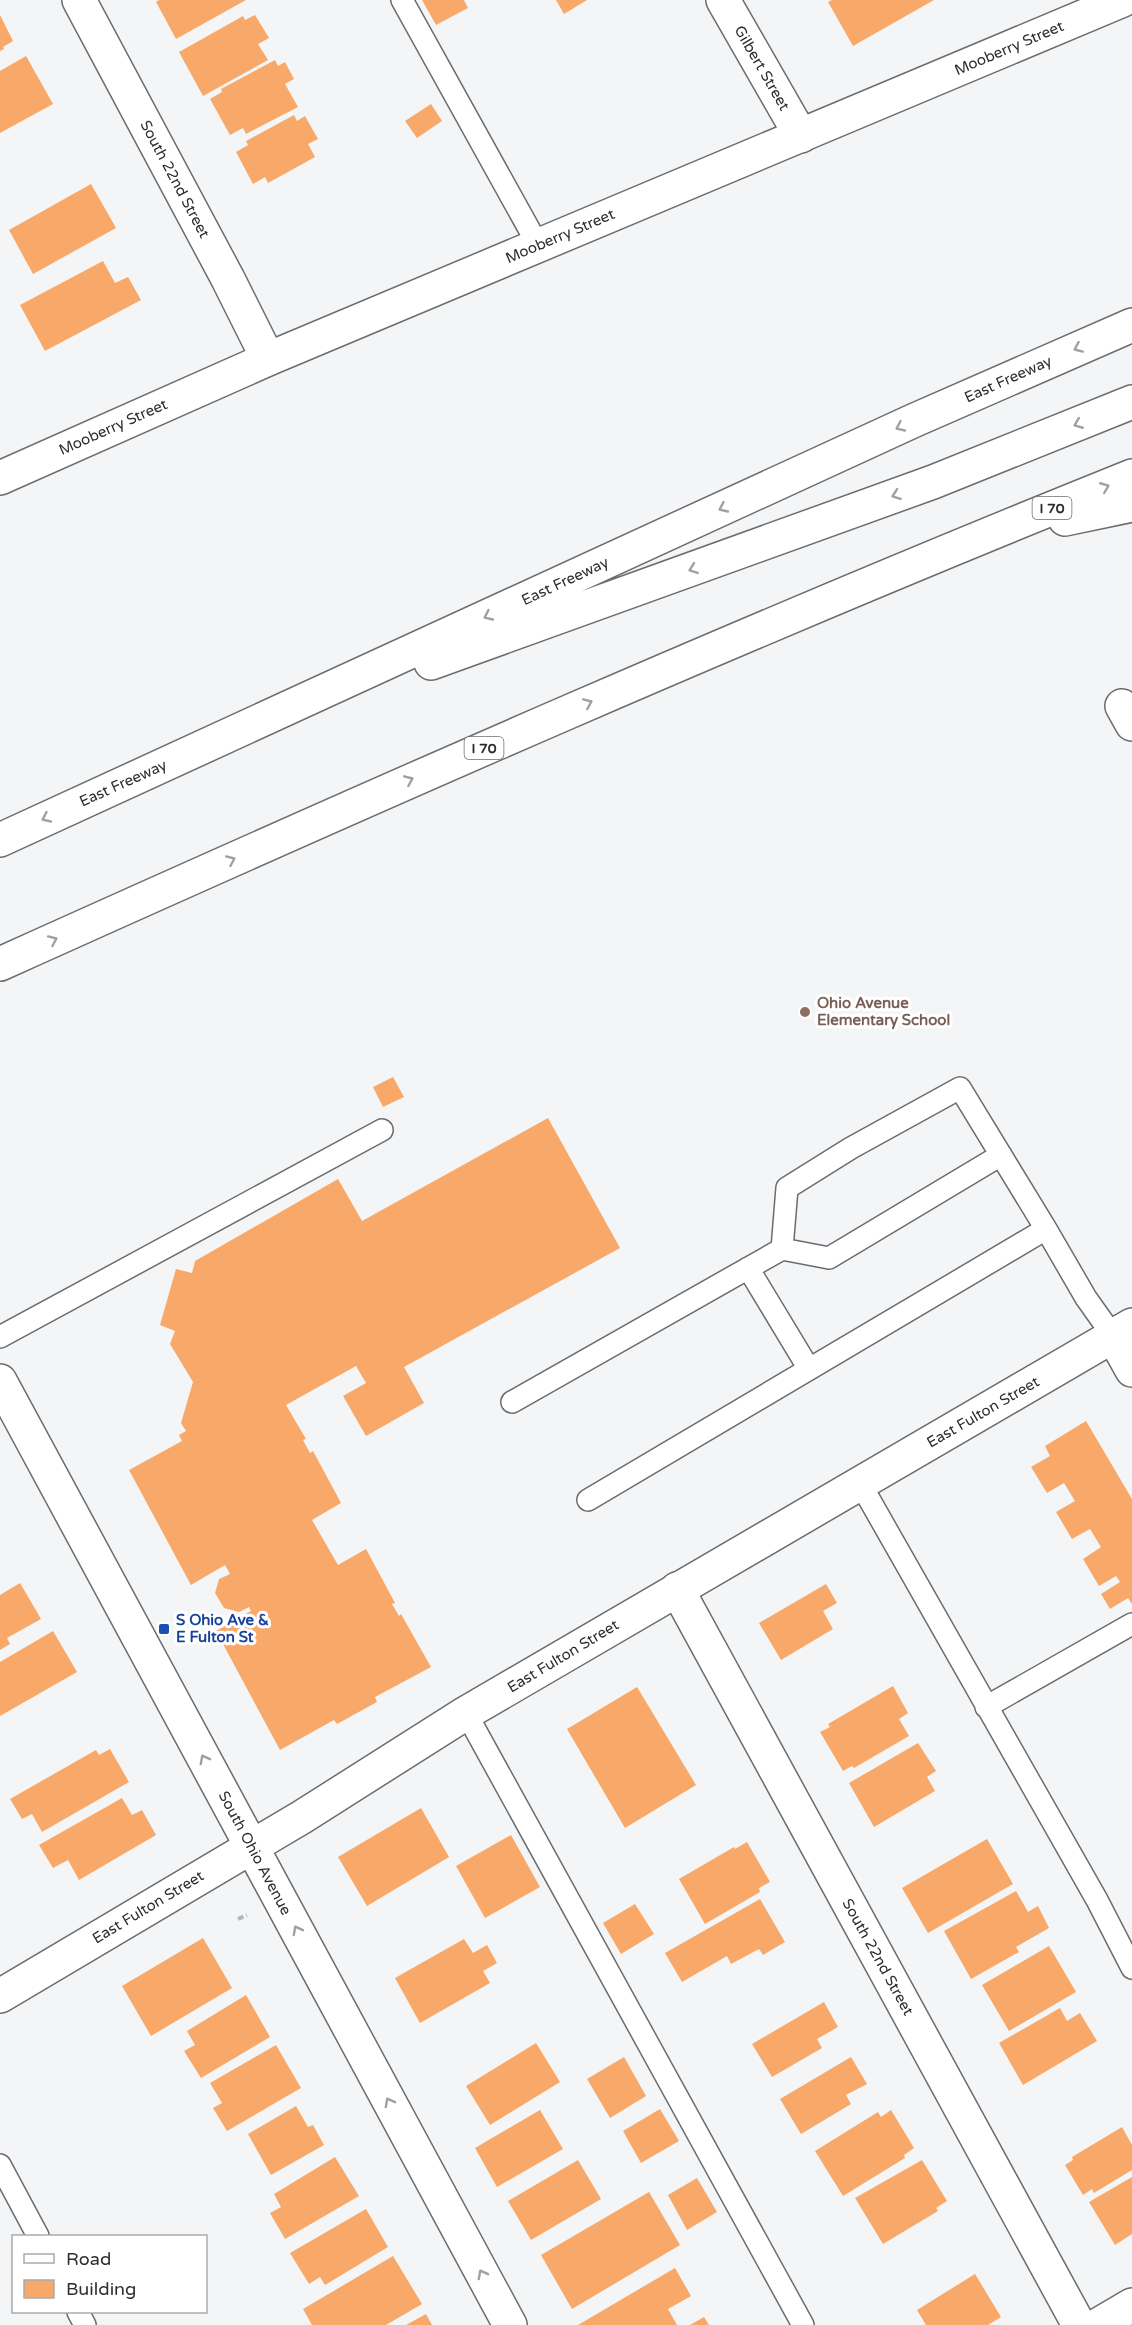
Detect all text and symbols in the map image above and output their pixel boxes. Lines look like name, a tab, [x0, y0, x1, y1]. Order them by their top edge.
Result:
street label: Mooberry Street	[952, 17, 1067, 79]
street label: Gilbert Street	[730, 22, 794, 114]
street label: South 22nd Street	[136, 117, 214, 241]
street label: Mooberry Street	[503, 205, 618, 267]
one-way arrow	[1074, 341, 1085, 353]
street label: East Freeway	[961, 352, 1055, 406]
street label: Mooberry Street	[56, 395, 170, 459]
one-way arrow	[1073, 417, 1084, 429]
one-way arrow	[895, 419, 906, 431]
one-way arrow	[1099, 482, 1110, 494]
one-way arrow	[892, 488, 902, 501]
road number: I 70	[1032, 497, 1072, 519]
one-way arrow	[718, 501, 729, 513]
street label: East Freeway	[519, 553, 611, 609]
one-way arrow	[688, 561, 699, 574]
one-way arrow	[484, 609, 495, 621]
one-way arrow	[582, 698, 593, 710]
road number: I 70	[464, 737, 504, 759]
street label: East Freeway	[76, 756, 170, 810]
one-way arrow	[403, 775, 414, 787]
one-way arrow	[42, 811, 53, 823]
one-way arrow	[225, 855, 236, 867]
one-way arrow	[47, 936, 58, 948]
place label: Ohio Avenue Elementary School	[817, 994, 950, 1030]
marker: Ohio Avenue Elementary School	[798, 1005, 812, 1019]
street label: East Fulton Street	[924, 1372, 1043, 1451]
place label: S Ohio Ave & E Fulton St	[176, 1611, 269, 1646]
street label: East Fulton Street	[504, 1615, 622, 1696]
marker: S Ohio Ave & E Fulton St	[157, 1622, 171, 1636]
one-way arrow	[200, 1755, 211, 1765]
street label: South Ohio Avenue	[215, 1788, 295, 1918]
street label: East Fulton Street	[89, 1866, 207, 1947]
street label: South 22nd Street	[838, 1896, 918, 2019]
one-way arrow	[293, 1926, 304, 1937]
one-way arrow	[385, 2098, 396, 2108]
legend	[12, 2235, 207, 2313]
text: Road	[66, 2248, 111, 2270]
one-way arrow	[478, 2269, 489, 2280]
text: Building	[66, 2278, 136, 2300]

